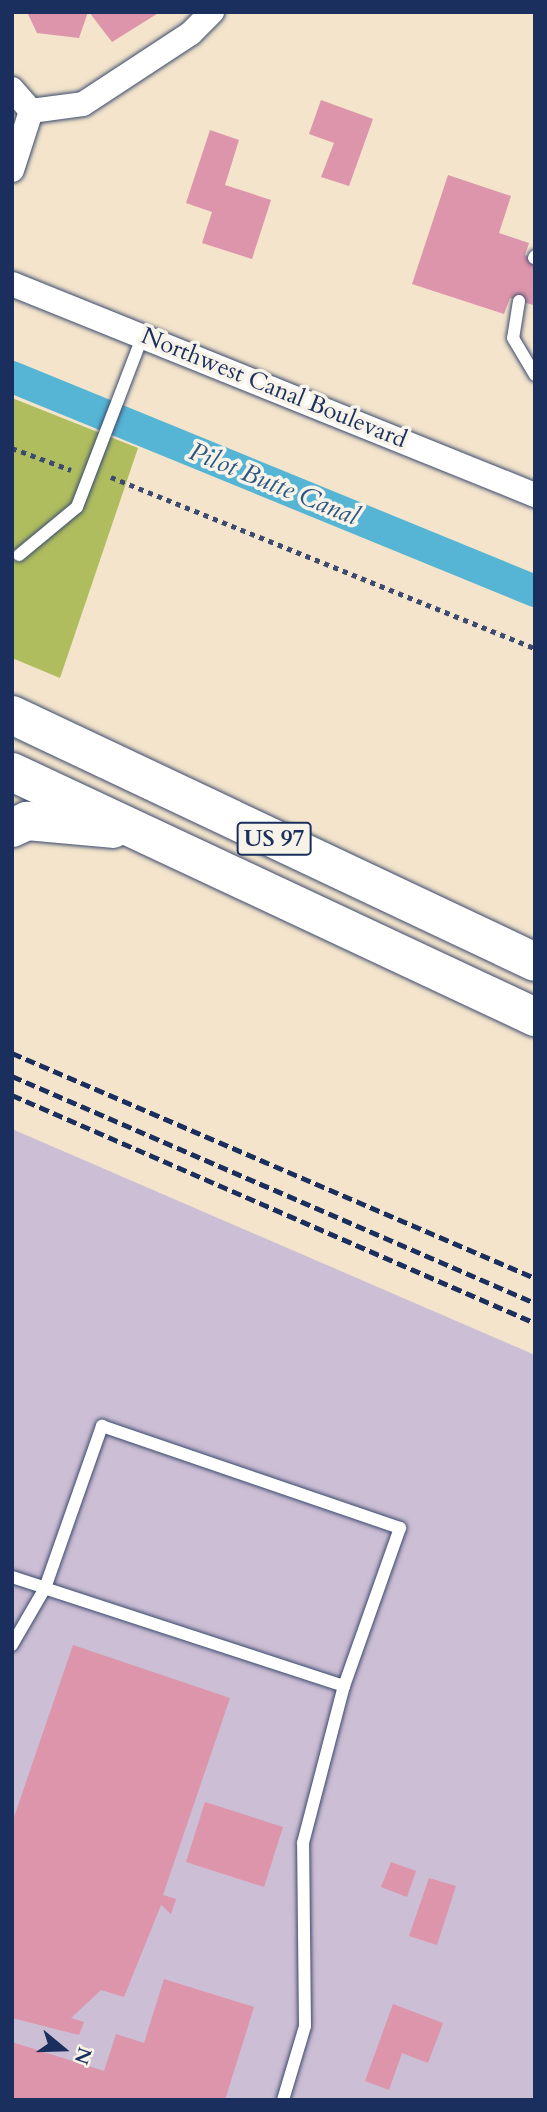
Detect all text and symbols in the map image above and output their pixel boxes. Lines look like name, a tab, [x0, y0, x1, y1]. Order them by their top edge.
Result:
street label: Northwest Canal Boulevard	[137, 321, 411, 455]
water label: Pilot Butte Canal	[185, 436, 363, 532]
road number: US 97	[236, 820, 312, 859]
north arrow	[28, 2014, 98, 2084]
text: N	[68, 2044, 98, 2068]

